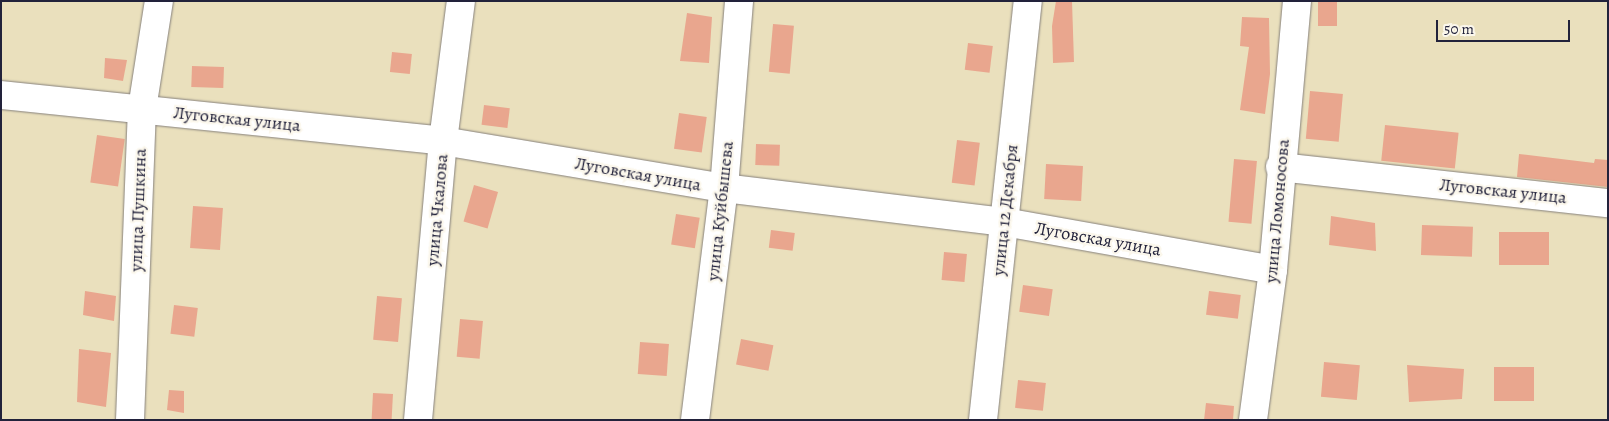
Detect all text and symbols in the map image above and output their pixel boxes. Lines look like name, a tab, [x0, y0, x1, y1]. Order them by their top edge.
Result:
scale bar	[1439, 10, 1573, 42]
text: 50 m	[1444, 19, 1474, 39]
street label: Луговская улица	[172, 102, 302, 136]
street label: улица Ломоносова	[1260, 138, 1294, 284]
street label: улица Куйбышева	[702, 140, 738, 282]
street label: улица 12 Декабря	[987, 143, 1023, 277]
street label: улица Пушкина	[125, 148, 151, 272]
street label: Луговская улица	[573, 152, 703, 196]
street label: улица Чкалова	[421, 153, 453, 267]
street label: Луговская улица	[1438, 174, 1568, 208]
street label: Луговская улица	[1033, 217, 1163, 261]

